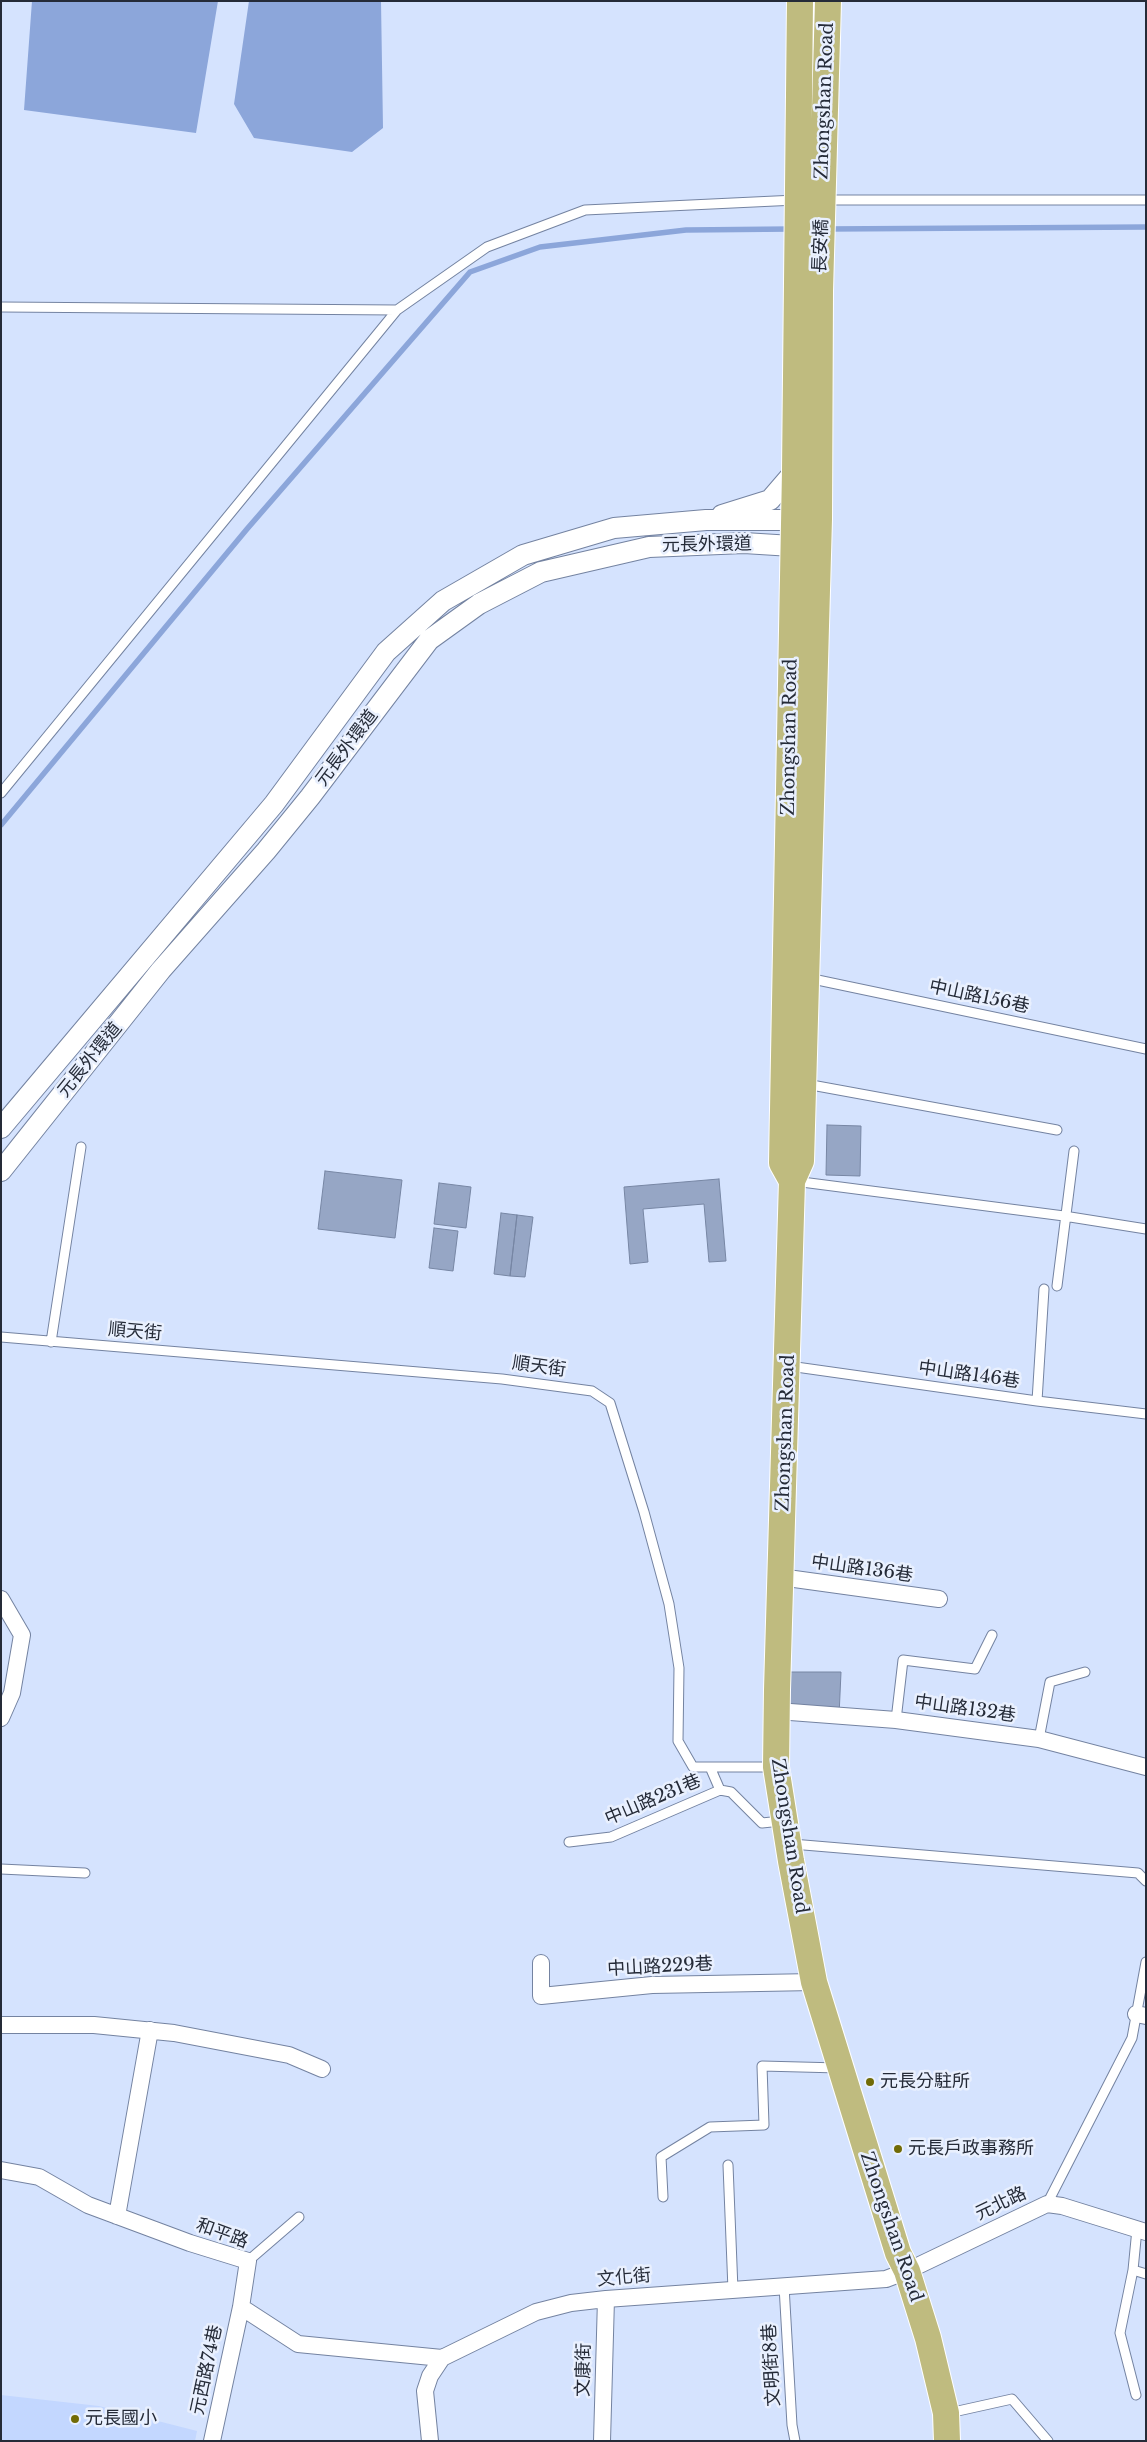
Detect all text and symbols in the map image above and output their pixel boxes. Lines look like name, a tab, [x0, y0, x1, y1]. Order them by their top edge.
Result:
street label: Zhongshan Road	[811, 22, 839, 180]
street label: 長安橋	[809, 219, 833, 273]
street label: 元長外環道	[662, 533, 752, 557]
street label: Zhongshan Road	[778, 658, 802, 816]
street label: 元長外環道	[311, 706, 383, 790]
street label: 中山路156巷	[927, 976, 1031, 1018]
street label: 元長外環道	[53, 1018, 127, 1102]
street label: 順天街	[107, 1319, 163, 1345]
street label: 順天街	[511, 1353, 567, 1381]
street label: Zhongshan Road	[772, 1354, 800, 1512]
street label: 中山路146巷	[917, 1357, 1021, 1393]
street label: 中山路136巷	[810, 1551, 914, 1587]
street label: 中山路132巷	[913, 1691, 1017, 1727]
street label: Zhongshan Road	[766, 1757, 812, 1915]
street label: 中山路231巷	[602, 1770, 704, 1830]
street label: 中山路229巷	[607, 1953, 713, 1981]
place label: 元長分駐所	[880, 2071, 970, 2093]
marker: 元長分駐所	[864, 2076, 876, 2088]
place label: 元長戶政事務所	[908, 2138, 1034, 2160]
marker: 元長戶政事務所	[892, 2143, 904, 2155]
street label: Zhongshan Road	[855, 2149, 927, 2305]
street label: 元北路	[972, 2183, 1030, 2225]
street label: 和平路	[193, 2215, 251, 2253]
street label: 文化街	[596, 2265, 652, 2291]
street label: 元西路74巷	[187, 2323, 227, 2417]
street label: 文明街8巷	[759, 2323, 785, 2407]
street label: 文康街	[573, 2343, 595, 2397]
place label: 元長國小	[85, 2408, 157, 2430]
marker: 元長國小	[69, 2413, 81, 2425]

